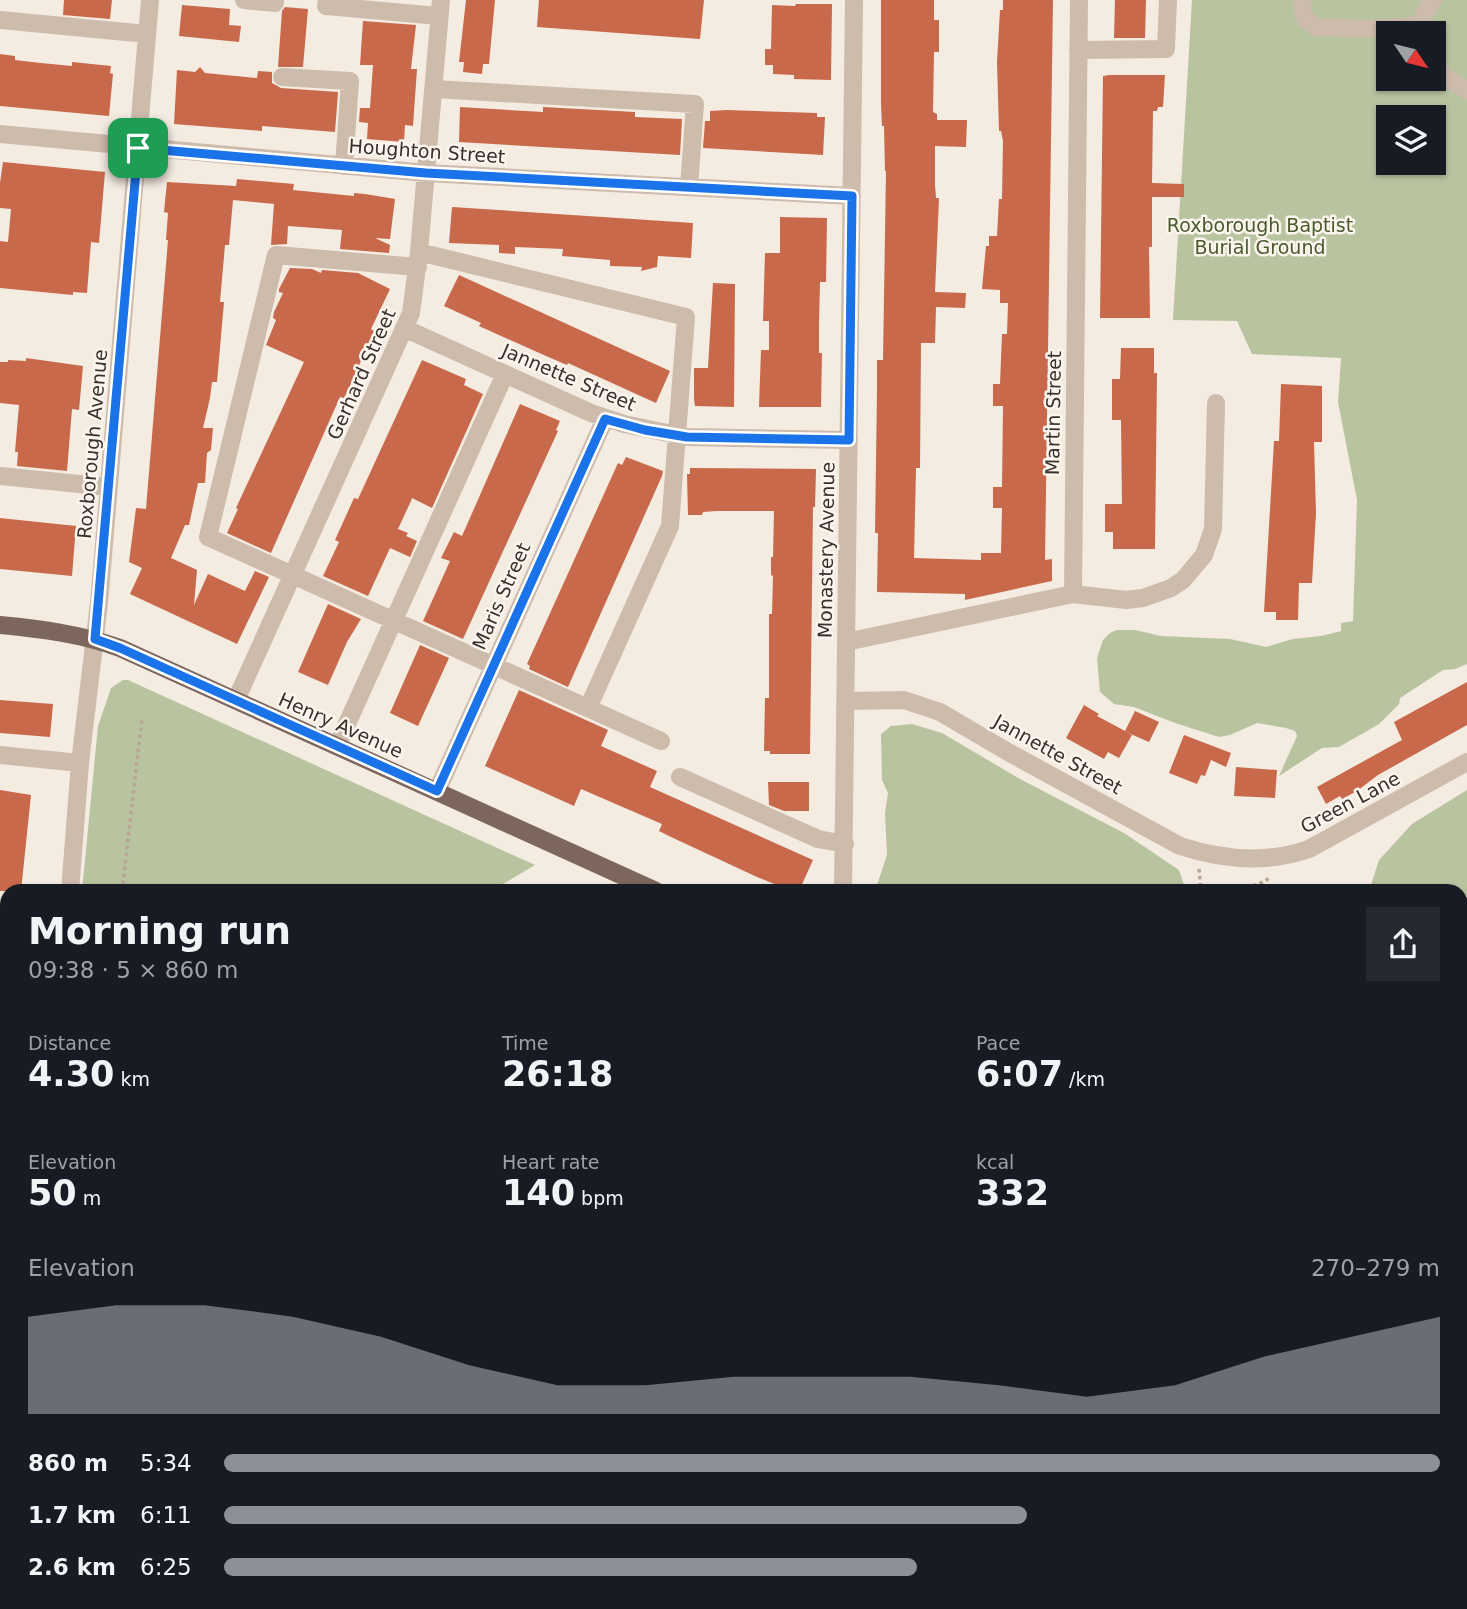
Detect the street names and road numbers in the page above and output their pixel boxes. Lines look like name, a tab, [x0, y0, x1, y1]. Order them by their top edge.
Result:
street label: Houghton Street	[348, 135, 506, 167]
street label: Gerhard Street	[322, 305, 400, 443]
street label: Jannette Street	[498, 338, 639, 415]
street label: Roxborough Avenue	[73, 348, 111, 540]
street label: Martin Street	[1041, 351, 1065, 475]
street label: Monastery Avenue	[813, 462, 839, 638]
street label: Maris Street	[468, 539, 534, 653]
street label: Henry Avenue	[275, 688, 407, 762]
street label: Jannette Street	[989, 709, 1126, 798]
street label: Green Lane	[1296, 767, 1404, 837]

